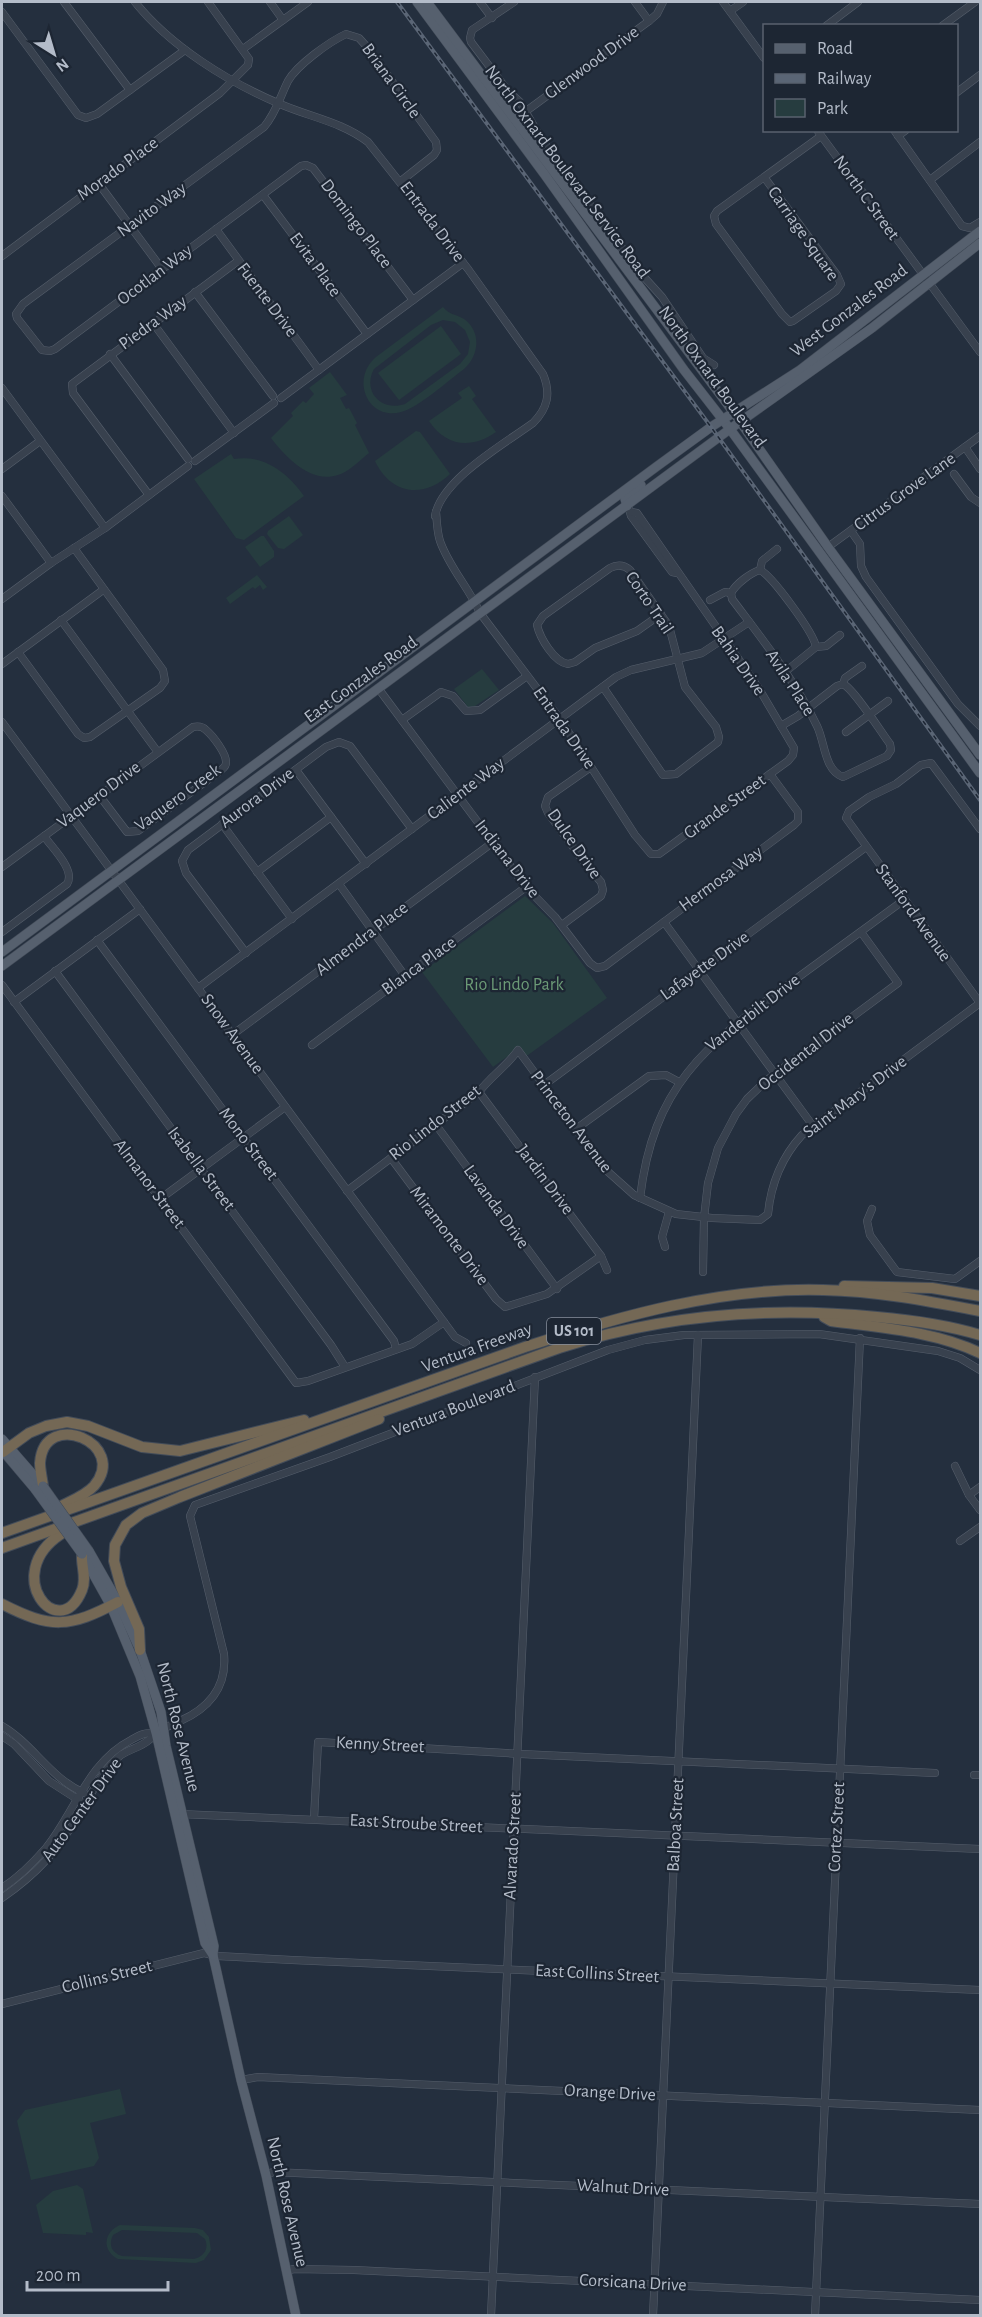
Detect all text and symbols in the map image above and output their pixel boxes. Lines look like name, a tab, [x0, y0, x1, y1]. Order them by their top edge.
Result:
street label: Glenwood Drive	[542, 23, 642, 103]
north arrow	[24, 24, 84, 84]
legend	[763, 24, 958, 132]
street label: Briana Circle	[358, 40, 424, 122]
text: Road	[817, 40, 853, 58]
text: N	[53, 55, 72, 75]
street label: North Oxnard Boulevard Service Road	[481, 62, 653, 282]
text: Railway	[817, 70, 872, 88]
text: Park	[817, 100, 849, 118]
street label: Morado Place	[74, 134, 162, 204]
street label: North C Street	[830, 153, 903, 244]
street label: Domingo Place	[317, 176, 395, 272]
street label: Entrada Drive	[396, 178, 468, 266]
street label: Navito Way	[114, 179, 190, 241]
street label: Carriage Square	[764, 184, 842, 284]
street label: Evita Place	[286, 230, 344, 300]
street label: Ocotlan Way	[114, 241, 196, 309]
street label: Fuente Drive	[233, 259, 301, 341]
street label: West Gonzales Road	[787, 261, 911, 361]
street label: Piedra Way	[116, 292, 191, 354]
street label: North Oxnard Boulevard	[655, 303, 769, 451]
street label: Citrus Grove Lane	[851, 449, 959, 535]
street label: Corto Trail	[622, 568, 676, 638]
street label: Bahia Drive	[708, 623, 768, 699]
street label: East Gonzales Road	[301, 633, 421, 727]
street label: Avila Place	[762, 647, 818, 719]
street label: Entrada Drive	[529, 684, 599, 772]
street label: Caliente Way	[424, 754, 508, 824]
street label: Vaquero Drive	[54, 758, 144, 832]
street label: Vaquero Creek	[132, 760, 225, 835]
street label: Aurora Drive	[216, 764, 298, 832]
street label: Grande Street	[681, 771, 770, 843]
street label: Dulce Drive	[543, 806, 605, 882]
street label: Indiana Drive	[471, 817, 543, 901]
street label: Hermosa Way	[676, 843, 766, 915]
street label: Stanford Avenue	[872, 861, 954, 965]
street label: Almendra Place	[312, 899, 412, 979]
street label: Lafayette Drive	[657, 928, 753, 1004]
street label: Blanca Place	[379, 933, 459, 999]
street label: Vanderbilt Drive	[702, 971, 804, 1055]
park label: Rio Lindo Park	[464, 976, 565, 994]
street label: Snow Avenue	[197, 991, 267, 1077]
street label: Occidental Drive	[755, 1009, 857, 1095]
street label: Saint Mary's Drive	[800, 1052, 910, 1142]
street label: Princeton Avenue	[527, 1068, 615, 1176]
street label: Rio Lindo Street	[386, 1082, 484, 1164]
street label: Mono Street	[215, 1104, 281, 1184]
street label: Isabella Street	[164, 1124, 238, 1214]
street label: Almanor Street	[110, 1136, 188, 1232]
street label: Jardin Drive	[513, 1142, 577, 1218]
street label: Lavanda Drive	[460, 1162, 532, 1252]
street label: Miramonte Drive	[406, 1183, 492, 1289]
road number: US 101	[547, 1318, 601, 1344]
street label: Ventura Freeway	[420, 1320, 535, 1376]
street label: Ventura Boulevard	[390, 1377, 518, 1441]
street label: North Rose Avenue	[153, 1660, 203, 1794]
street label: Kenny Street	[335, 1734, 425, 1756]
street label: Auto Center Drive	[39, 1755, 125, 1865]
street label: Balboa Street	[665, 1777, 687, 1873]
street label: Cortez Street	[826, 1781, 848, 1872]
street label: Alvarado Street	[501, 1791, 525, 1900]
street label: East Stroube Street	[349, 1812, 483, 1836]
street label: Collins Street	[60, 1957, 154, 1997]
street label: East Collins Street	[534, 1962, 660, 1986]
street label: Orange Drive	[564, 2082, 656, 2104]
street label: North Rose Avenue	[263, 2135, 311, 2269]
street label: Walnut Drive	[576, 2177, 670, 2199]
scale bar	[27, 2254, 168, 2292]
text: 200 m	[36, 2267, 81, 2285]
street label: Corsicana Drive	[579, 2271, 687, 2295]

